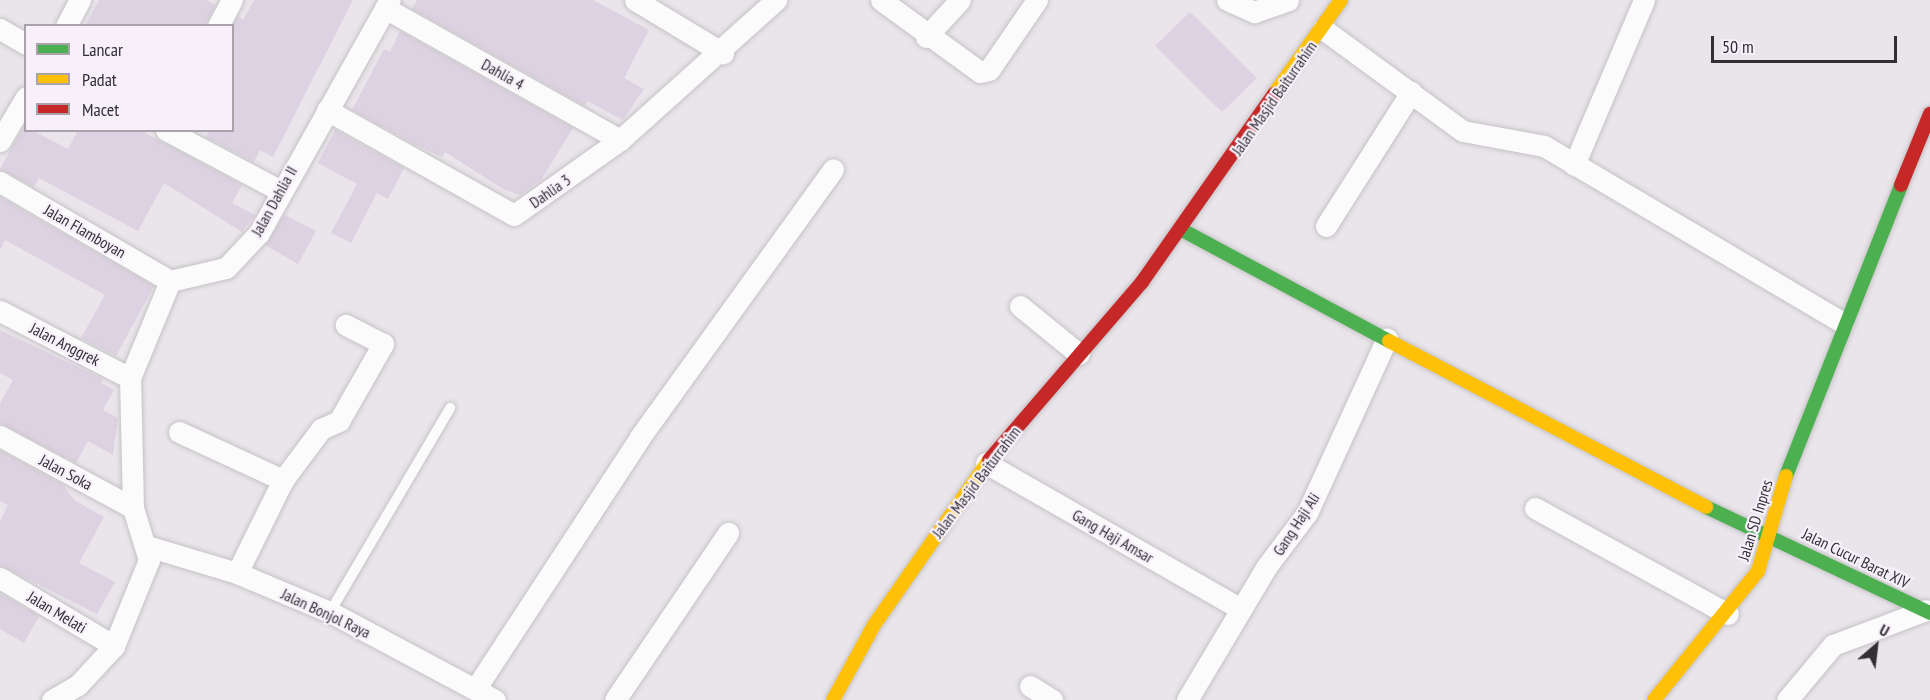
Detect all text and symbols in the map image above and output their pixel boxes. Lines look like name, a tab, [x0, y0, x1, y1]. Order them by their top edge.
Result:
legend	[24, 24, 234, 132]
scale bar	[1714, 24, 1900, 62]
text: 50 m	[1722, 35, 1754, 58]
street label: Jalan Masjid Baiturrahim	[1227, 37, 1321, 159]
text: Lancar	[82, 38, 123, 61]
street label: Dahlia 4	[478, 54, 528, 94]
text: Padat	[82, 68, 117, 91]
text: Macet	[82, 98, 119, 121]
street label: Jalan Dahlia II	[247, 163, 301, 239]
street label: Dahlia 3	[526, 170, 574, 212]
street label: Jalan Flamboyan	[41, 200, 129, 262]
street label: Jalan Anggrek	[27, 318, 103, 370]
street label: Jalan Masjid Baiturrahim	[928, 422, 1024, 542]
street label: Jalan Soka	[36, 450, 96, 494]
street label: Jalan SD Inpres	[1734, 477, 1776, 563]
street label: Gang Haji Ali	[1268, 489, 1324, 559]
street label: Gang Haji Amsar	[1069, 505, 1157, 567]
street label: Jalan Cucur Barat XIV	[1799, 524, 1913, 592]
street label: Jalan Bonjol Raya	[278, 584, 374, 642]
street label: Jalan Melati	[24, 587, 90, 637]
north arrow	[1846, 616, 1906, 676]
text: U	[1876, 619, 1893, 641]

